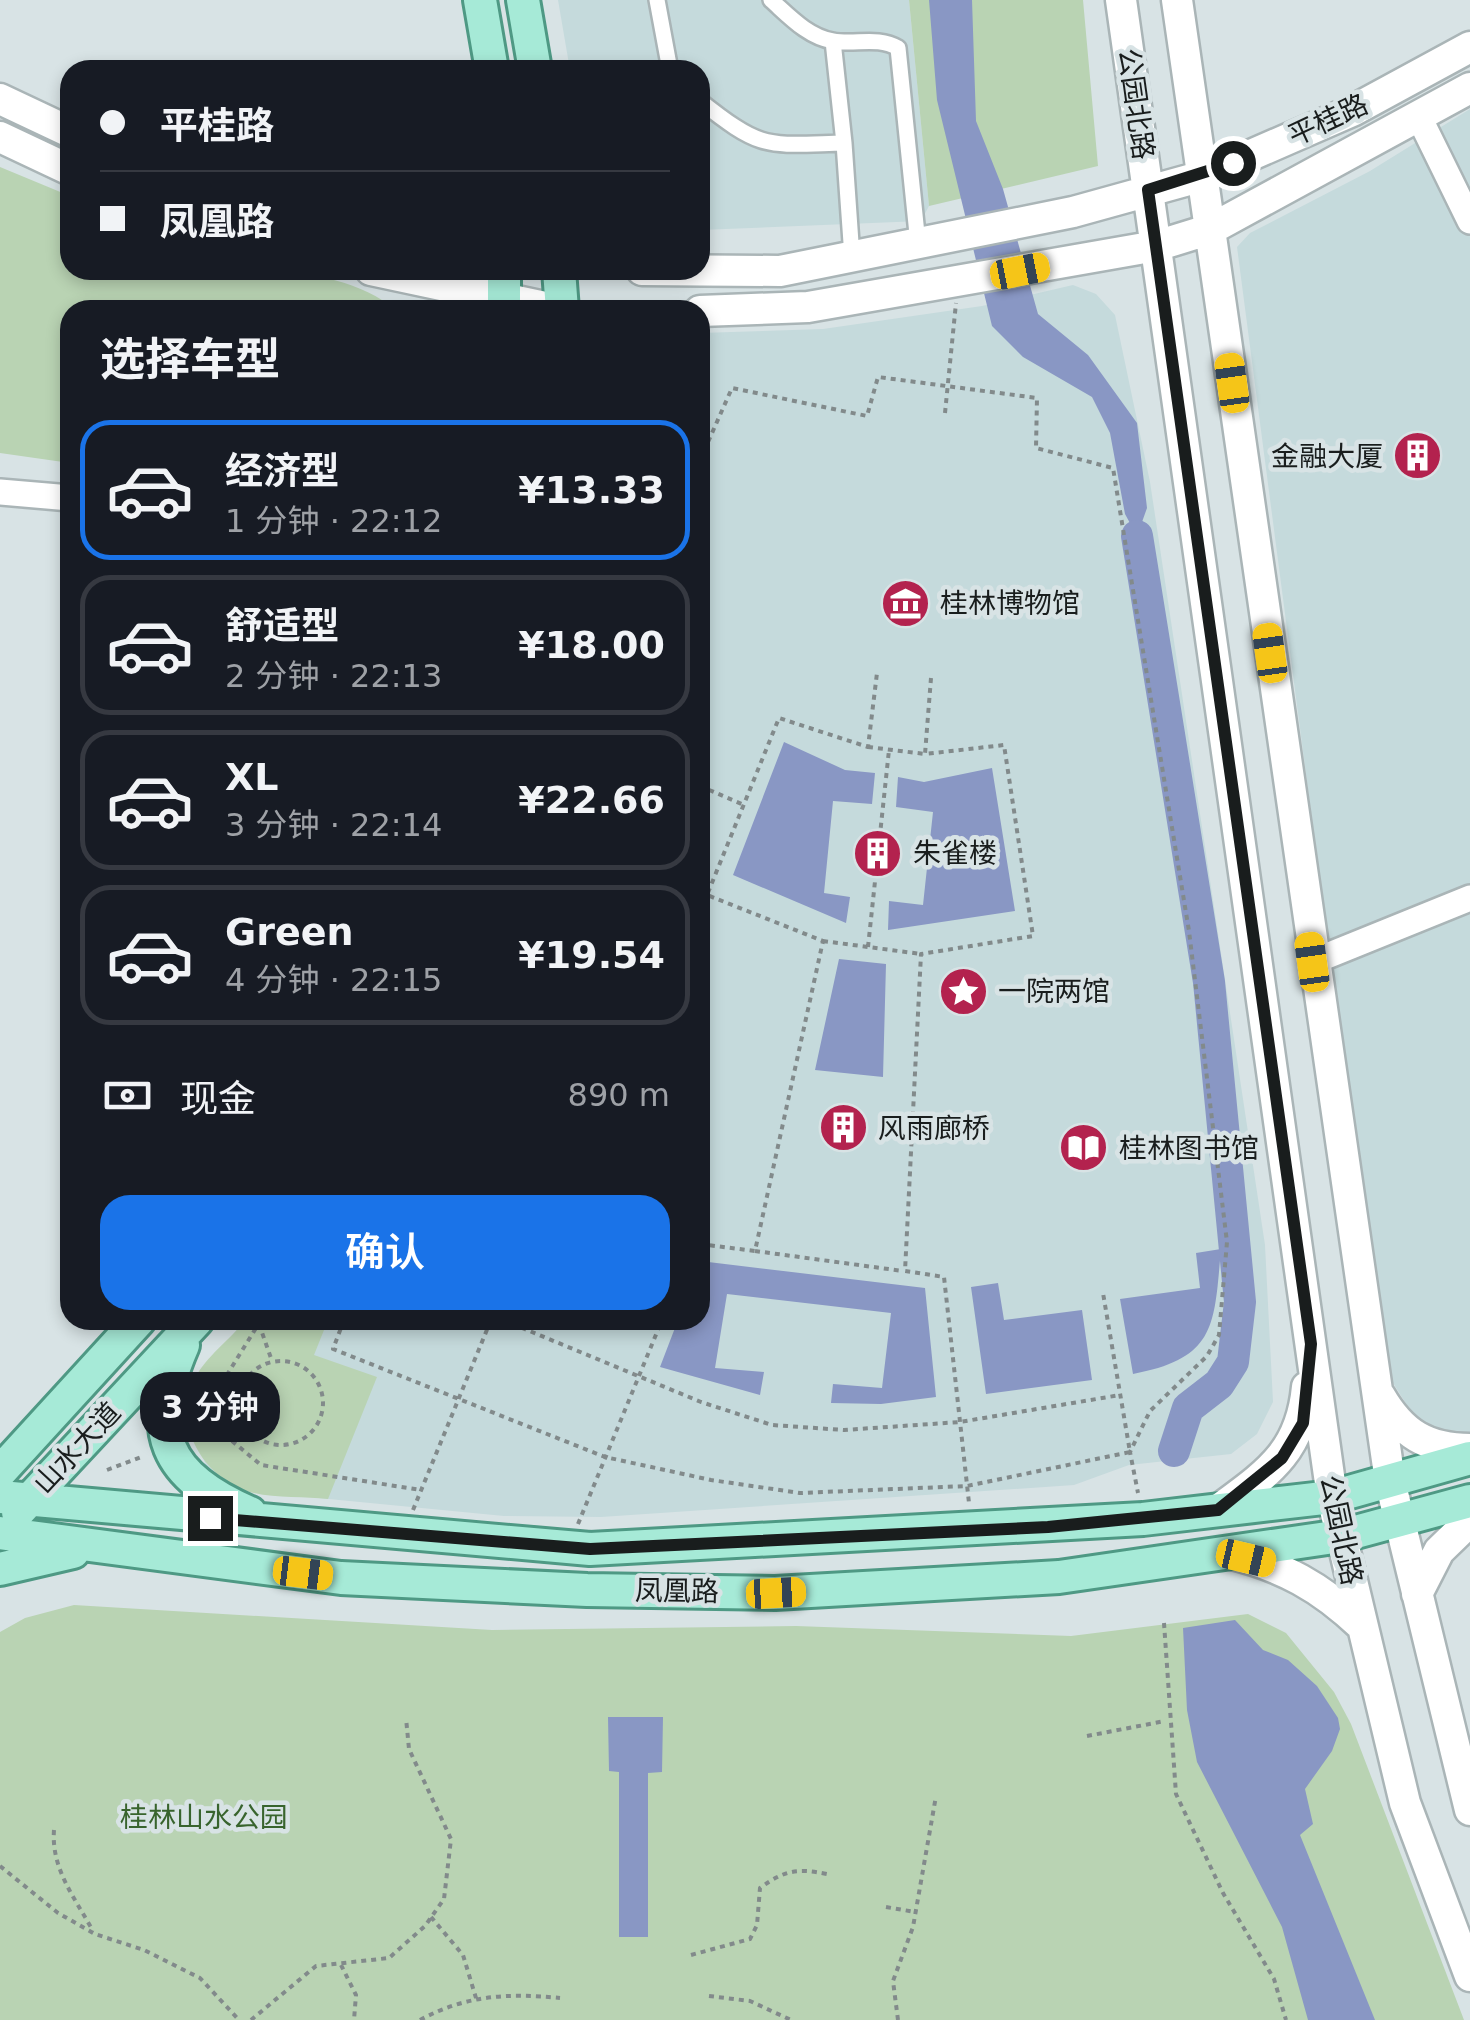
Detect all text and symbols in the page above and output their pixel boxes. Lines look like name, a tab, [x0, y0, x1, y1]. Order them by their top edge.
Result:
street label: 公园北路	[1112, 46, 1160, 162]
street label: 平桂路	[1283, 87, 1373, 153]
text: 平桂路	[160, 104, 274, 148]
route start	[1211, 141, 1256, 186]
text: 凤凰路	[160, 200, 274, 244]
car	[988, 251, 1052, 291]
text: 选择车型	[100, 333, 280, 386]
car	[1213, 351, 1251, 415]
building icon: 金融大厦	[1392, 430, 1444, 482]
place label: 金融大厦	[1271, 440, 1383, 473]
icon: car	[105, 445, 195, 535]
text: 经济型	[225, 449, 339, 493]
text: ¥13.33	[518, 468, 665, 512]
text: 1 分钟 · 22:12	[225, 502, 442, 540]
museum icon: 桂林博物馆	[879, 577, 931, 629]
place label: 桂林博物馆	[940, 587, 1080, 620]
icon: car	[105, 600, 195, 690]
text: 舒适型	[225, 604, 339, 648]
car	[1251, 621, 1289, 685]
text: ¥18.00	[518, 623, 665, 667]
text: 2 分钟 · 22:13	[225, 657, 442, 695]
icon: car	[105, 755, 195, 845]
text: XL	[225, 755, 279, 799]
text: ¥22.66	[518, 778, 665, 822]
text: 3 分钟 · 22:14	[225, 806, 442, 844]
building icon: 朱雀楼	[852, 827, 904, 879]
place label: 朱雀楼	[913, 837, 997, 870]
icon: car	[105, 910, 195, 1000]
text: Green	[225, 910, 354, 954]
car	[1293, 930, 1331, 994]
text: ¥19.54	[518, 933, 665, 977]
text: 4 分钟 · 22:15	[225, 961, 442, 999]
place icon: 一院两馆	[937, 965, 989, 1017]
place label: 一院两馆	[998, 975, 1110, 1008]
icon: cash	[100, 1068, 155, 1123]
text: 890 m	[568, 1076, 670, 1114]
text: 现金	[180, 1077, 256, 1121]
building icon: 风雨廊桥	[817, 1102, 869, 1154]
place label: 风雨廊桥	[878, 1112, 990, 1145]
library icon: 桂林图书馆	[1058, 1122, 1110, 1174]
place label: 桂林图书馆	[1119, 1132, 1259, 1165]
button: 确认	[100, 1195, 670, 1310]
callout: 3 分钟	[140, 1373, 280, 1443]
text: 3 分钟	[161, 1388, 259, 1426]
street label: 山水大道	[27, 1396, 127, 1500]
street label: 公园北路	[1313, 1472, 1369, 1588]
route end	[188, 1496, 233, 1541]
car	[1213, 1537, 1279, 1579]
car	[271, 1554, 335, 1592]
street label: 凤凰路	[635, 1574, 719, 1608]
car	[745, 1576, 807, 1610]
park label: 桂林山水公园	[120, 1801, 288, 1834]

